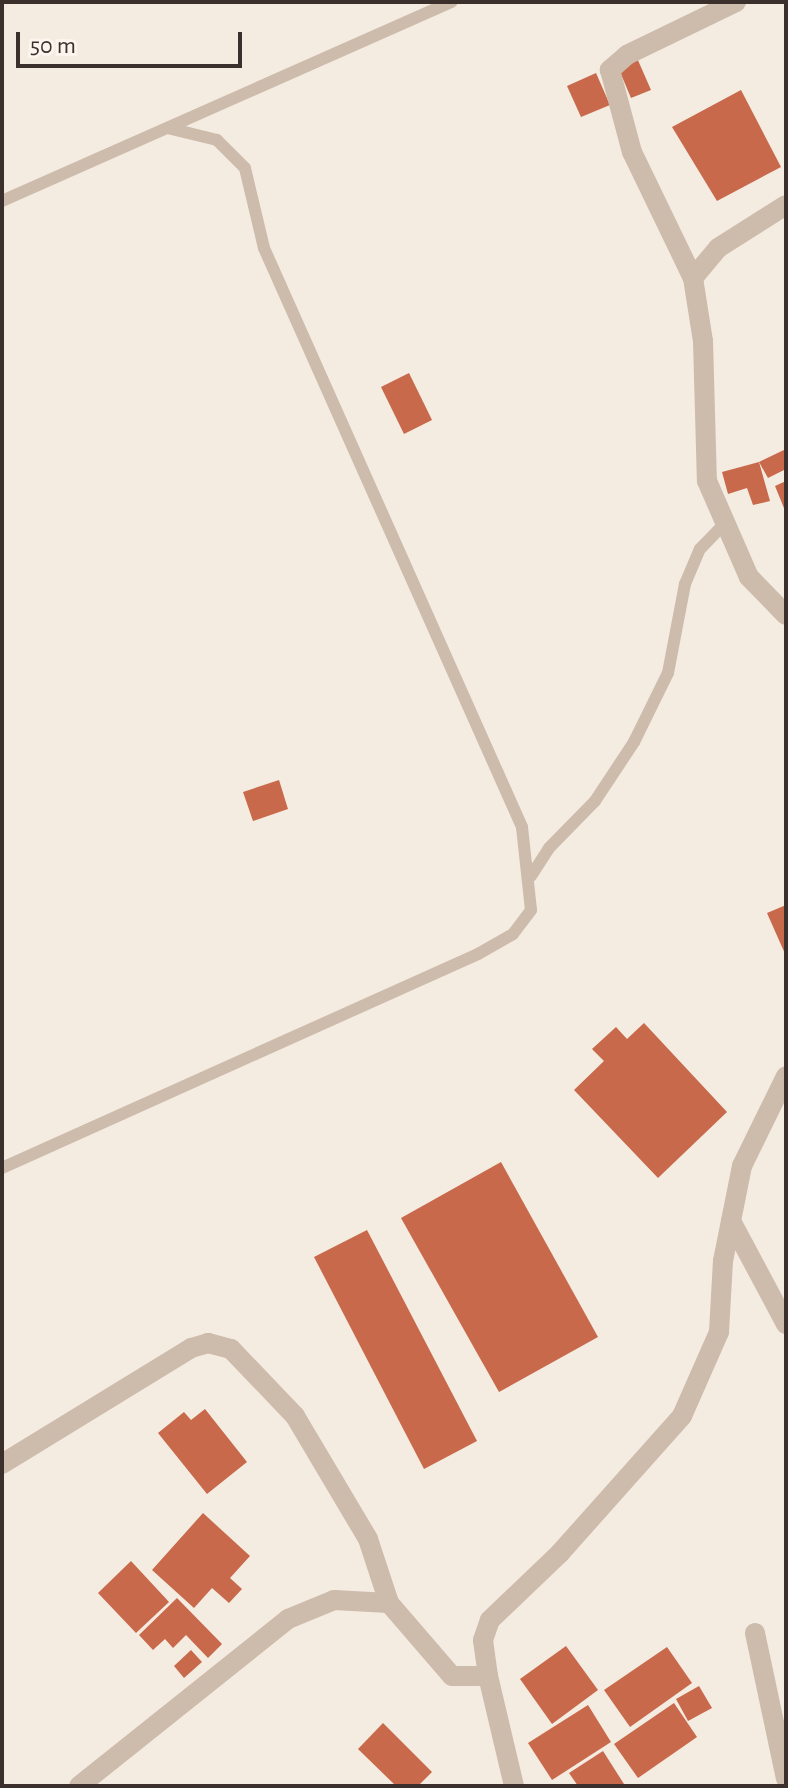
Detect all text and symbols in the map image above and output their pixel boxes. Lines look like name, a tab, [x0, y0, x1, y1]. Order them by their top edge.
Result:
scale bar	[20, 16, 246, 66]
text: 50 m	[30, 34, 76, 58]

